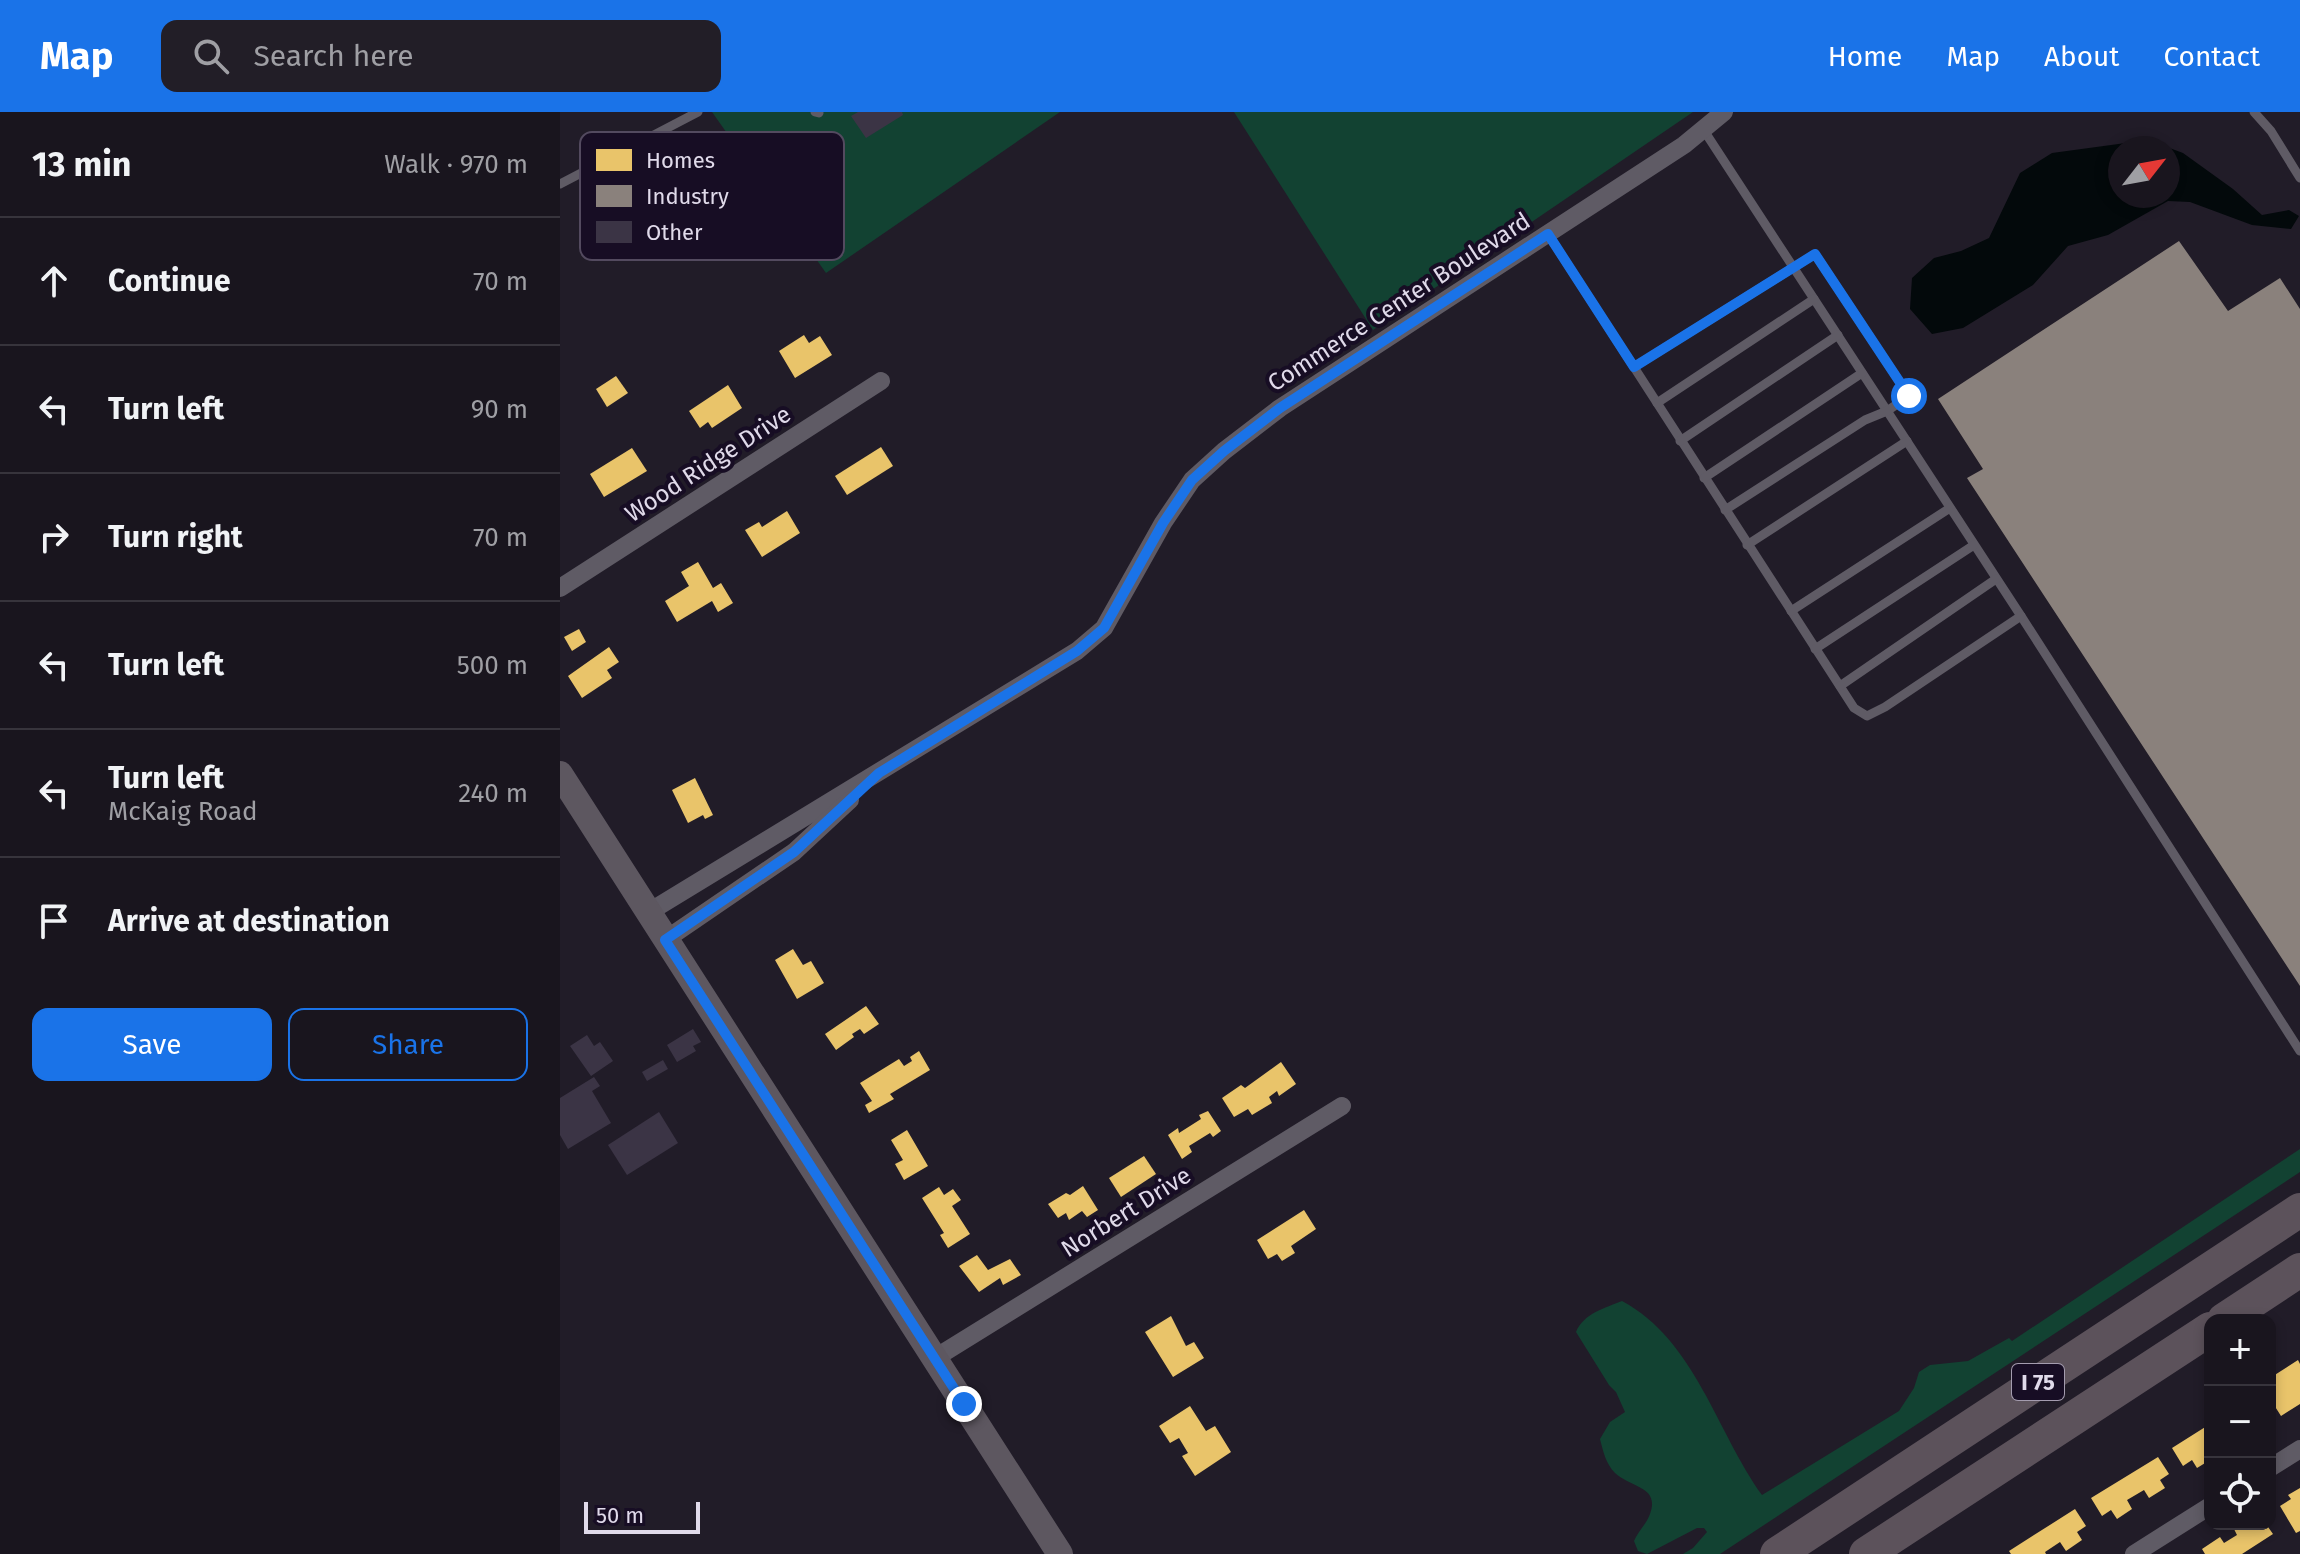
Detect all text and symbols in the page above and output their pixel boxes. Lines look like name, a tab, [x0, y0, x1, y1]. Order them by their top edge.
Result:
search box	[161, 20, 721, 92]
text: Map	[40, 33, 113, 79]
icon: search	[189, 34, 233, 78]
text: Search here	[253, 38, 414, 74]
text: Home	[1828, 40, 1902, 73]
text: Map	[1946, 40, 2000, 73]
text: About	[2044, 40, 2119, 73]
text: Contact	[2163, 40, 2260, 73]
legend	[580, 132, 844, 260]
north arrow	[2108, 136, 2180, 208]
text: 13 min	[32, 144, 131, 185]
text: Homes	[646, 147, 715, 174]
text: Walk · 970 m	[384, 149, 528, 180]
text: Industry	[646, 183, 729, 210]
street label: Commerce Center Boulevard	[1263, 207, 1535, 397]
text: Other	[646, 219, 703, 246]
icon: ahead	[32, 259, 76, 303]
text: Continue	[108, 263, 231, 299]
text: 70 m	[473, 266, 528, 297]
route start	[1891, 378, 1927, 414]
icon: left	[32, 387, 76, 431]
text: Turn left	[108, 391, 224, 427]
text: 90 m	[471, 394, 528, 425]
street label: Wood Ridge Drive	[620, 400, 796, 528]
icon: right	[32, 515, 76, 559]
text: Turn right	[108, 519, 243, 555]
text: 70 m	[473, 522, 528, 553]
icon: left	[32, 643, 76, 687]
text: Turn left	[108, 647, 224, 683]
text: 500 m	[457, 650, 528, 681]
text: Turn left	[108, 760, 224, 796]
icon: left	[32, 771, 76, 815]
text: 240 m	[458, 778, 528, 809]
text: McKaig Road	[108, 796, 258, 827]
icon: arrive	[32, 899, 76, 943]
text: Arrive at destination	[108, 903, 390, 939]
button: Save	[32, 1008, 272, 1081]
button: Share	[288, 1008, 528, 1081]
street label: Norbert Drive	[1056, 1161, 1196, 1263]
map controls	[2204, 1314, 2276, 1530]
button: +	[2204, 1314, 2276, 1386]
road number: I 75	[2012, 1364, 2064, 1400]
route end	[946, 1386, 982, 1422]
button: −	[2204, 1386, 2276, 1458]
button: locate	[2204, 1458, 2276, 1530]
scale bar	[584, 1498, 700, 1534]
text: 50 m	[596, 1502, 644, 1529]

